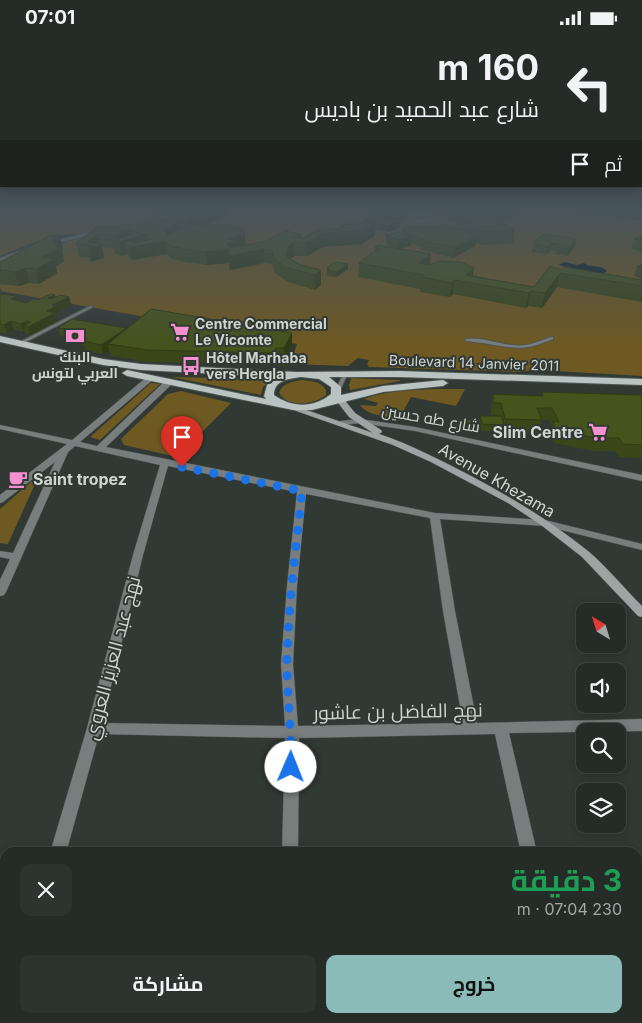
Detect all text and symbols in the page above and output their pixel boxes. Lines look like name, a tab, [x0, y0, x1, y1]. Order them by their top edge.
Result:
text: 07:01	[25, 6, 75, 29]
text: 160 m	[437, 46, 539, 88]
icon: left	[557, 55, 622, 120]
text: شارع عبد الحميد بن باديس	[305, 96, 539, 122]
icon: arrive	[566, 150, 594, 178]
text: ثم	[604, 153, 622, 176]
place label: Centre Commercial Le Vicomte	[195, 315, 327, 348]
supermarket icon: Centre Commercial Le Vicomte	[169, 321, 191, 343]
bank icon: البنك العربي لتونس	[64, 325, 86, 347]
place label: البنك العربي لتونس	[32, 348, 118, 385]
place label: Hôtel Marhaba vers Hergla	[206, 349, 307, 382]
street label: Boulevard 14 Janvier 2011	[389, 351, 559, 374]
bus stop icon: Hôtel Marhaba vers Hergla	[180, 355, 202, 377]
street label: شارع طه حسين	[380, 399, 482, 438]
pin	[161, 416, 203, 467]
supermarket icon: Slim Centre	[587, 421, 609, 443]
place label: Slim Centre	[493, 422, 583, 442]
icon: arrive	[168, 423, 196, 451]
street label: Avenue Khezama	[435, 439, 559, 521]
cafe icon: Saint tropez	[7, 468, 29, 490]
place label: Saint tropez	[33, 469, 127, 489]
street label: نهج عبد العزيز العروي	[80, 574, 148, 743]
north arrow	[576, 603, 626, 653]
map controls	[576, 603, 626, 833]
button: sound	[576, 663, 626, 713]
street label: نهج الفاضل بن عاشور	[312, 699, 483, 726]
button: search	[576, 723, 626, 773]
position arrow	[264, 740, 316, 792]
button: layers	[576, 783, 626, 833]
text: 3 دقيقة	[511, 862, 622, 898]
button: close	[20, 864, 72, 916]
text: 230 m · 07:04	[517, 899, 622, 919]
button: مشاركة	[20, 955, 316, 1013]
button: خروج	[326, 955, 622, 1013]

